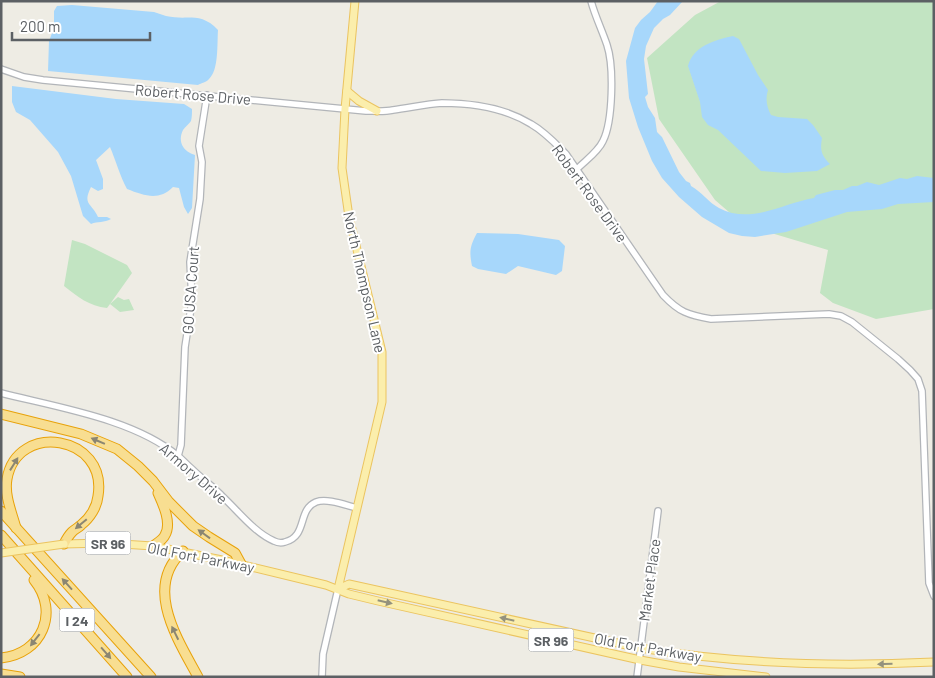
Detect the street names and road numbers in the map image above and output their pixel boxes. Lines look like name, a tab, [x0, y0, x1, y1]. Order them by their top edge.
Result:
street label: Robert Rose Drive	[134, 80, 252, 108]
street label: Robert Rose Drive	[548, 141, 632, 245]
street label: North Thompson Lane	[340, 210, 390, 354]
street label: GO USA Court	[178, 245, 202, 335]
street label: Armory Drive	[156, 439, 232, 507]
road number: SR 96	[86, 532, 130, 554]
street label: Old Fort Parkway	[146, 538, 256, 576]
street label: Market Place	[634, 538, 664, 622]
road number: I 24	[60, 608, 94, 632]
road number: SR 96	[528, 628, 574, 652]
street label: Old Fort Parkway	[593, 629, 703, 665]

